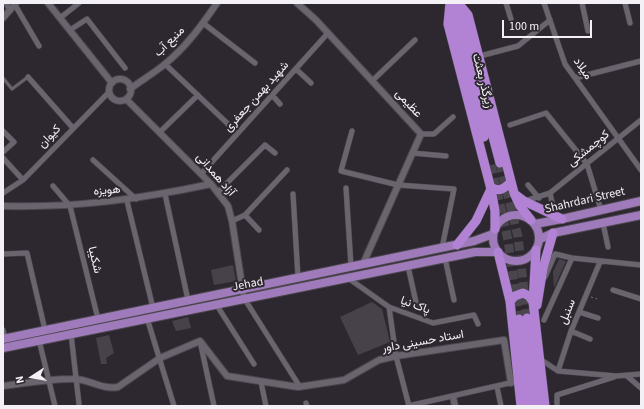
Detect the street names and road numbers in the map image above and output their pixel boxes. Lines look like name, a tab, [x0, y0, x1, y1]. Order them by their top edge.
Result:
street label: منبع آب	[152, 24, 188, 60]
street label: زیرگذر بعثت	[468, 52, 496, 110]
street label: میلاد	[569, 55, 595, 83]
street label: شهید بهمن جعفری	[222, 59, 292, 135]
street label: عظیمی	[391, 87, 425, 121]
street label: کیوان	[36, 122, 64, 152]
street label: کوچمشکی	[565, 128, 613, 170]
street label: آزاد همدانی	[192, 150, 238, 200]
street label: هویزه	[93, 183, 121, 199]
street label: Shahrdari Street	[544, 185, 626, 217]
street label: شکیبا	[84, 245, 104, 275]
street label: Jehad	[231, 275, 265, 295]
street label: پاک نیا	[398, 294, 432, 318]
street label: سنبل	[557, 297, 579, 327]
street label: استاد حسینی داور	[381, 328, 465, 356]

